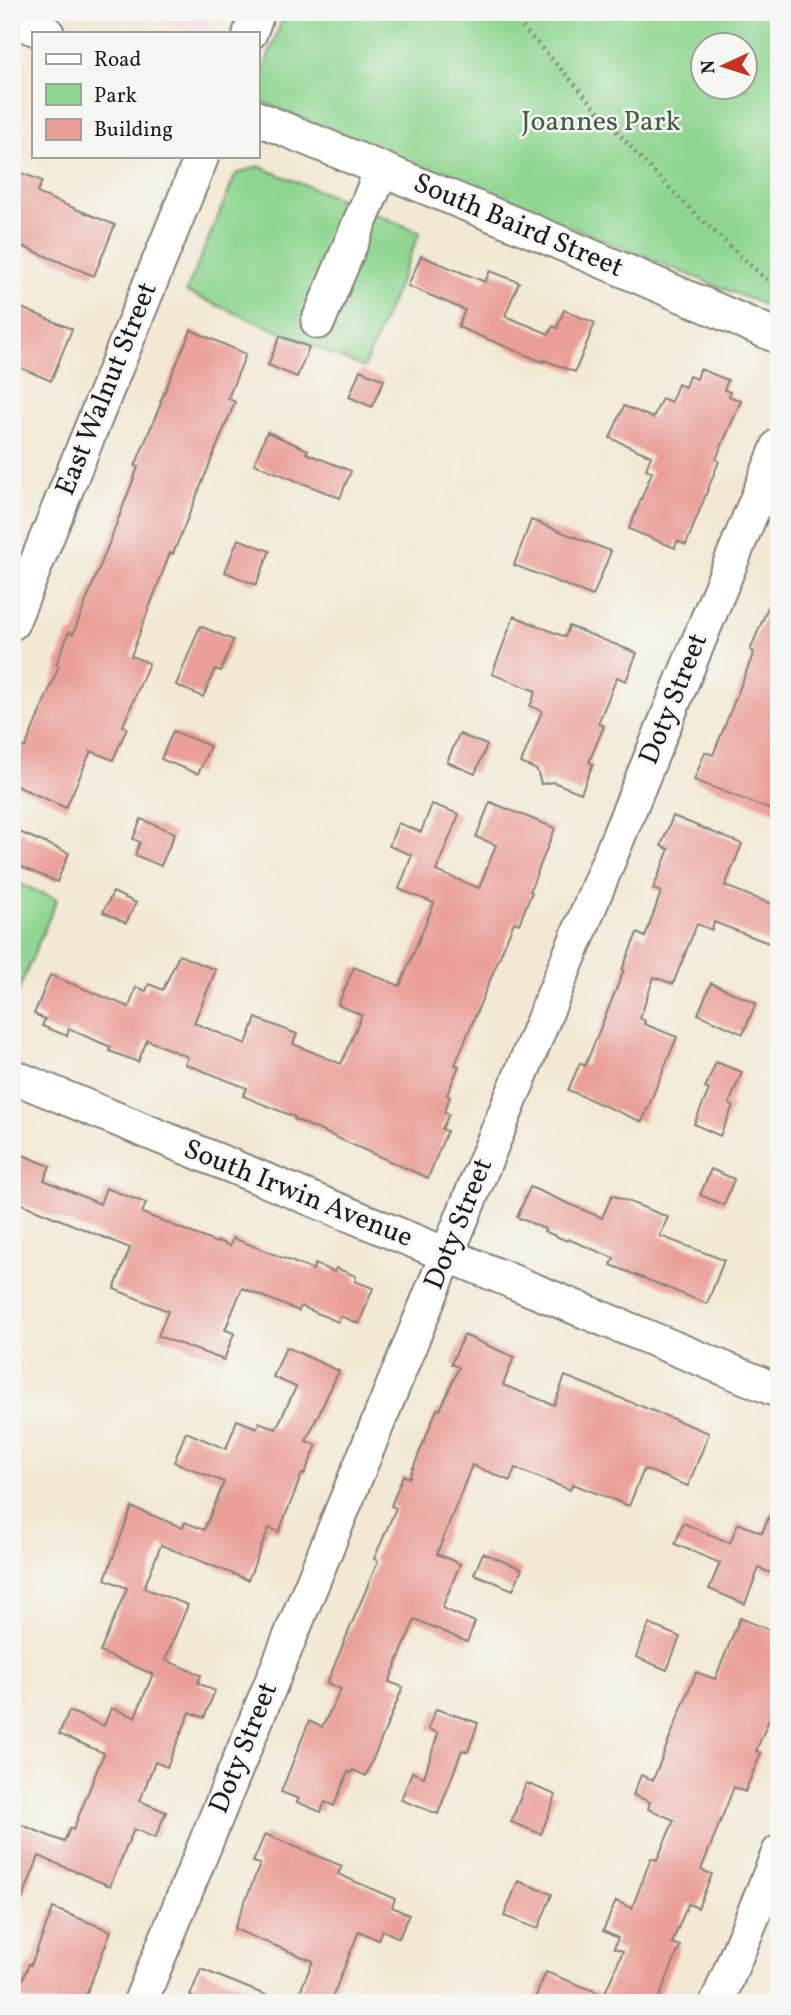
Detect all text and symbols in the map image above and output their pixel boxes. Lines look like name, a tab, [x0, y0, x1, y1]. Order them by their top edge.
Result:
legend	[32, 32, 259, 158]
north arrow	[690, 32, 760, 102]
text: Road	[94, 46, 141, 75]
text: N	[696, 59, 722, 75]
text: Park	[94, 82, 137, 111]
park label: Joannes Park	[521, 103, 681, 142]
text: Building	[94, 116, 173, 145]
street label: South Baird Street	[407, 164, 629, 288]
street label: East Walnut Street	[46, 276, 168, 502]
street label: Doty Street	[630, 628, 718, 770]
street label: South Irwin Avenue	[178, 1130, 418, 1258]
street label: Doty Street	[415, 1153, 503, 1295]
street label: Doty Street	[200, 1677, 288, 1819]

